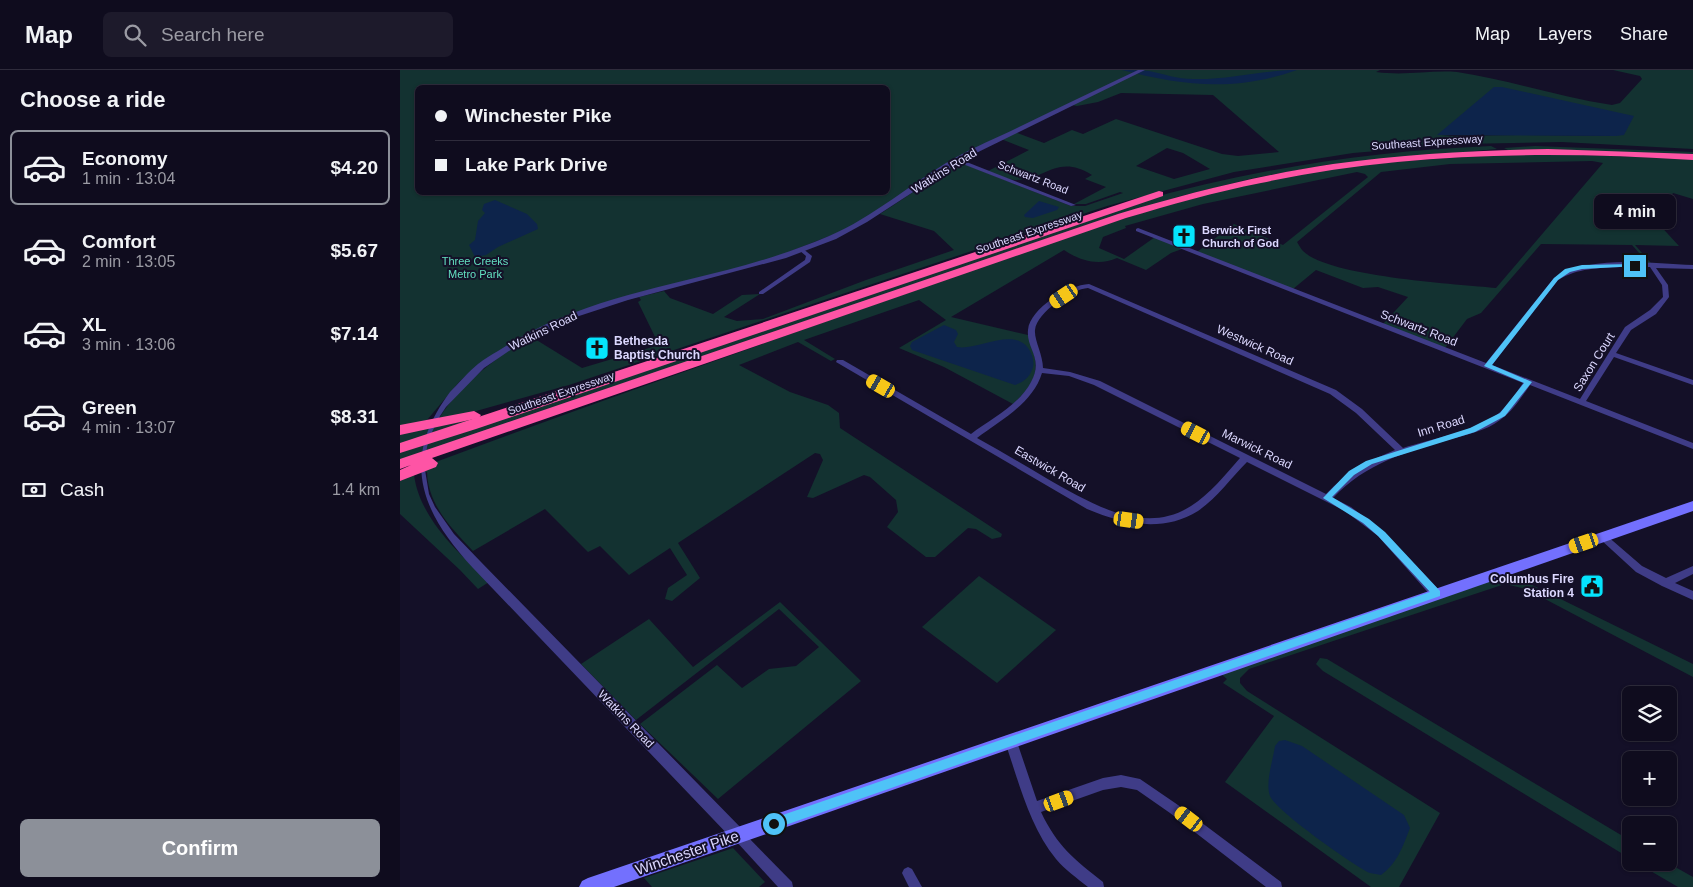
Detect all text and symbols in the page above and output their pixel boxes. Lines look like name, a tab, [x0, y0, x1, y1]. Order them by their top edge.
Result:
search box	[103, 12, 453, 57]
text: Map	[25, 21, 73, 48]
icon: search	[121, 21, 149, 49]
text: Search here	[161, 24, 265, 45]
text: Map	[1475, 24, 1510, 44]
text: Layers	[1538, 24, 1592, 44]
text: Share	[1620, 24, 1668, 44]
text: Choose a ride	[20, 87, 165, 112]
text: Winchester Pike	[465, 105, 612, 126]
street label: Southeast Expressway	[1371, 132, 1484, 152]
icon: car	[22, 145, 67, 190]
street label: Watkins Road	[909, 145, 979, 197]
text: Economy	[82, 148, 168, 169]
text: Lake Park Drive	[465, 154, 608, 175]
text: $4.20	[330, 157, 378, 178]
street label: Schwartz Road	[996, 158, 1070, 196]
text: 1 min · 13:04	[82, 170, 175, 187]
callout: 4 min	[1594, 194, 1676, 228]
text: 4 min	[1614, 203, 1656, 220]
street label: Southeast Expressway	[974, 208, 1084, 256]
church icon: Berwick First Church of God	[1171, 223, 1197, 249]
place label: Berwick First Church of God	[1202, 224, 1279, 249]
icon: car	[22, 228, 67, 273]
text: Comfort	[82, 231, 156, 252]
text: $5.67	[330, 240, 378, 261]
text: 2 min · 13:05	[82, 253, 175, 270]
park label: Three Creeks Metro Park	[442, 255, 509, 280]
route end	[1624, 255, 1646, 277]
car	[1047, 281, 1080, 311]
street label: Schwartz Road	[1379, 307, 1459, 349]
street label: Watkins Road	[507, 308, 579, 354]
icon: car	[22, 311, 67, 356]
text: XL	[82, 314, 106, 335]
street label: Westwick Road	[1214, 322, 1296, 368]
text: $7.14	[330, 323, 378, 344]
street label: Saxon Court	[1570, 329, 1618, 394]
place label: Bethesda Baptist Church	[614, 334, 700, 362]
church icon: Bethesda Baptist Church	[584, 335, 610, 361]
text: 3 min · 13:06	[82, 336, 175, 353]
street label: Southeast Expressway	[506, 369, 616, 417]
car	[864, 372, 897, 400]
icon: car	[22, 394, 67, 439]
text: Green	[82, 397, 137, 418]
text: $8.31	[330, 406, 378, 427]
street label: Inn Road	[1416, 412, 1466, 440]
text: 4 min · 13:07	[82, 419, 175, 436]
car	[1179, 420, 1212, 446]
street label: Marwick Road	[1220, 426, 1294, 472]
street label: Eastwick Road	[1012, 443, 1088, 495]
icon: cash	[20, 476, 48, 504]
text: Cash	[60, 479, 104, 500]
text: 1.4 km	[332, 481, 380, 498]
car	[1113, 510, 1144, 530]
car	[1567, 531, 1600, 555]
place label: Columbus Fire Station 4	[1490, 572, 1574, 600]
public building icon: Columbus Fire Station 4	[1579, 573, 1605, 599]
map controls	[1622, 686, 1677, 871]
button: layers	[1622, 686, 1677, 741]
street label: Watkins Road	[595, 687, 657, 751]
button: +	[1622, 751, 1677, 806]
car	[1042, 789, 1075, 813]
car	[1172, 804, 1205, 834]
route start	[763, 813, 785, 835]
button: −	[1622, 816, 1677, 871]
button: Confirm	[20, 819, 380, 877]
street label: Winchester Pike	[633, 827, 741, 878]

